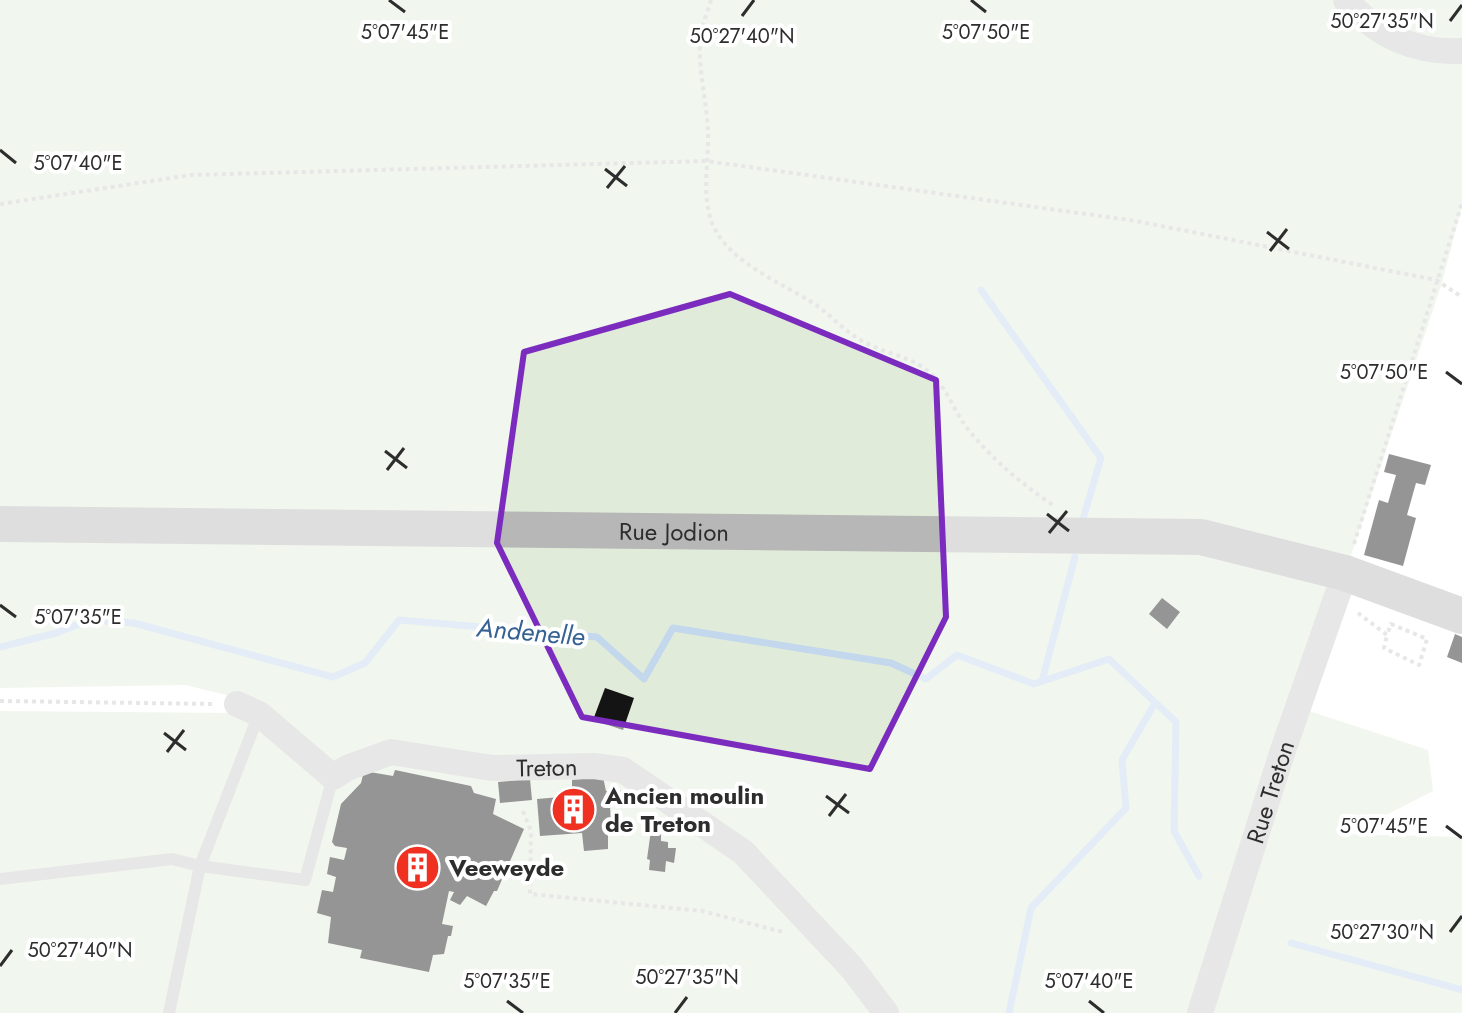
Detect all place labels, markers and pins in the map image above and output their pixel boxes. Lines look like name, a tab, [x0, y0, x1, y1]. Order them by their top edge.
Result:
place label: Ancien moulin de Treton	[604, 778, 764, 841]
building icon: Ancien moulin de Treton	[550, 785, 598, 833]
building icon: Veeweyde	[394, 843, 442, 891]
place label: Veeweyde	[448, 850, 564, 885]

